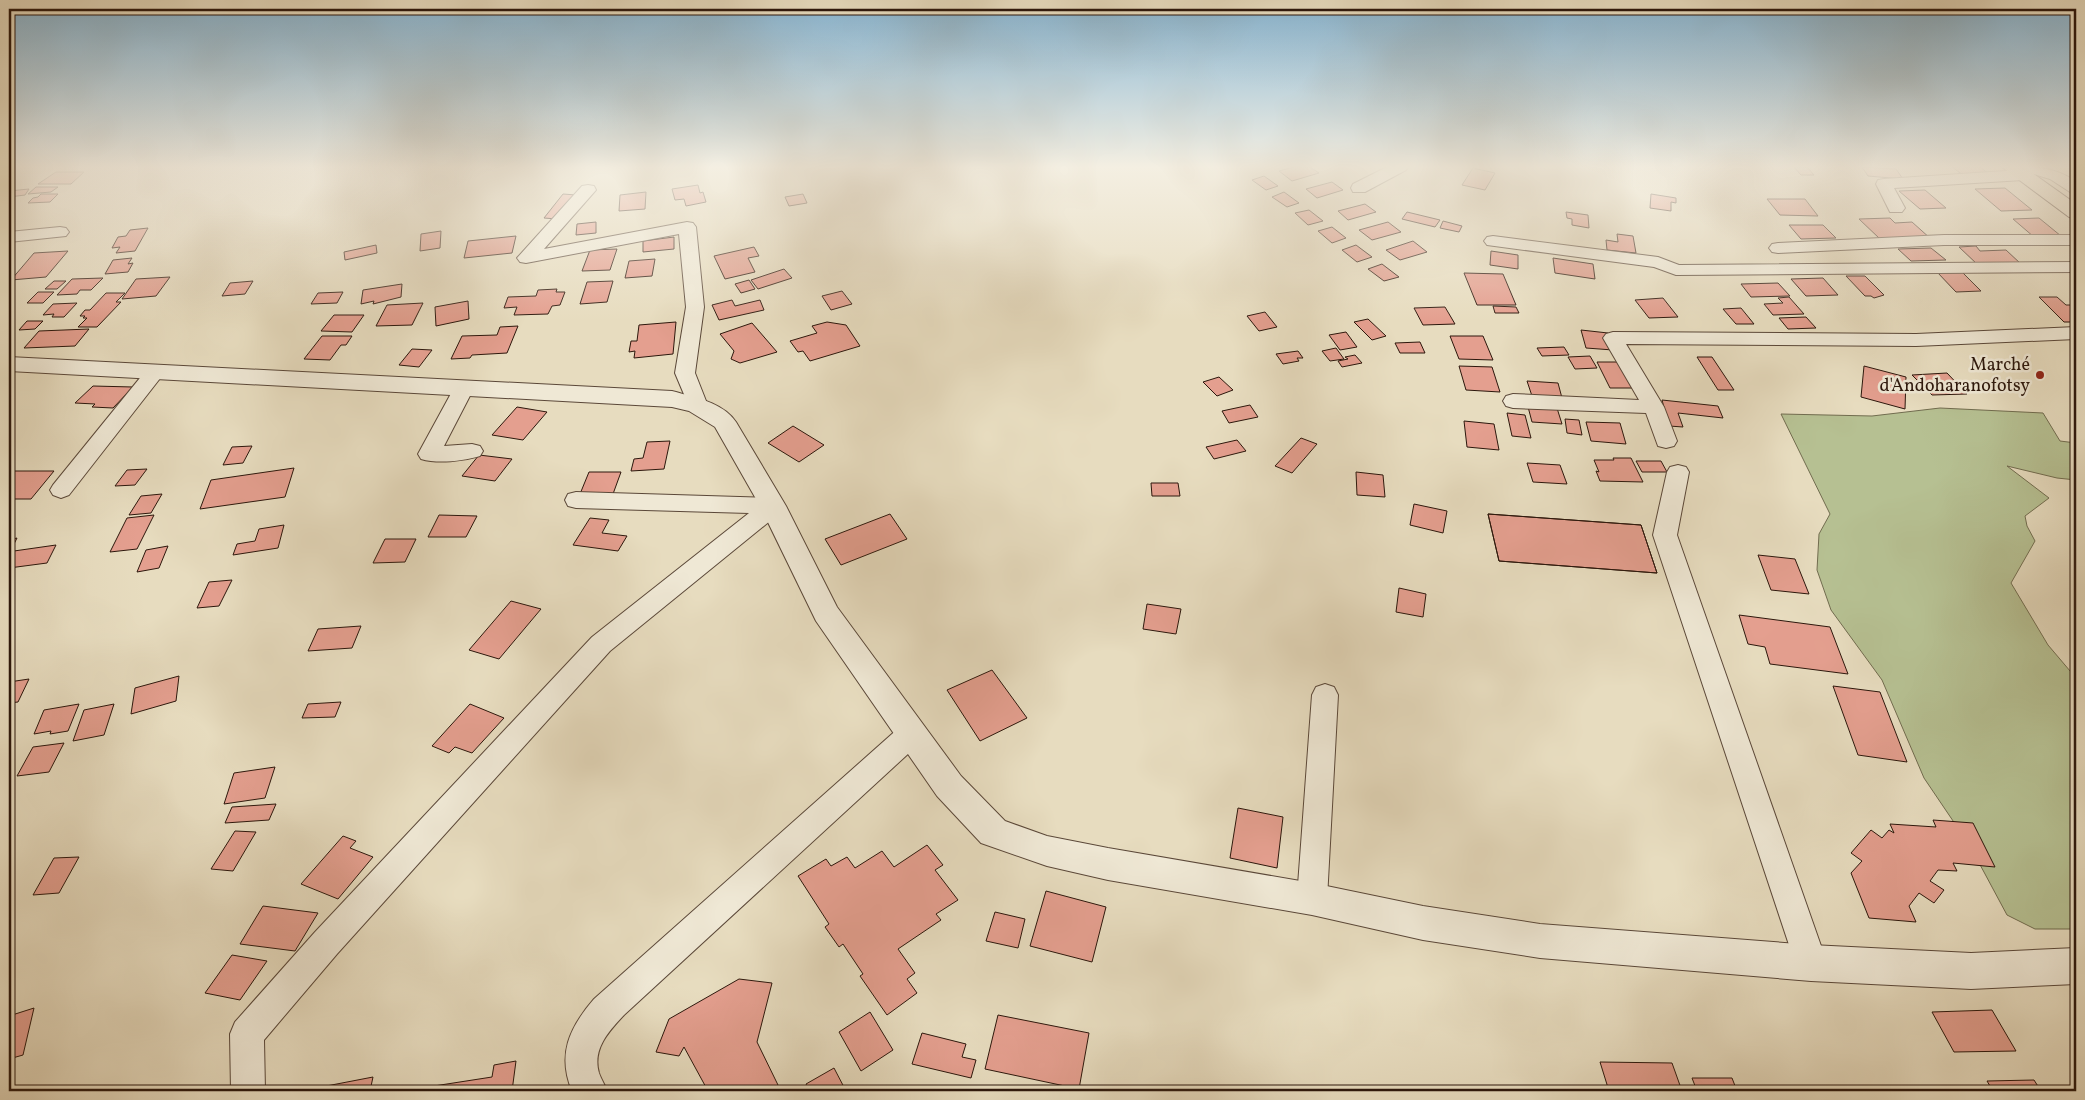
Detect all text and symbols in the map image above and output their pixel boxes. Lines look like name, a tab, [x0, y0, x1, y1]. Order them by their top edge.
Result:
place label: Marché d'Andoharanofotsy	[1879, 353, 2030, 399]
marker: Marché d'Andoharanofotsy	[2034, 369, 2046, 381]

